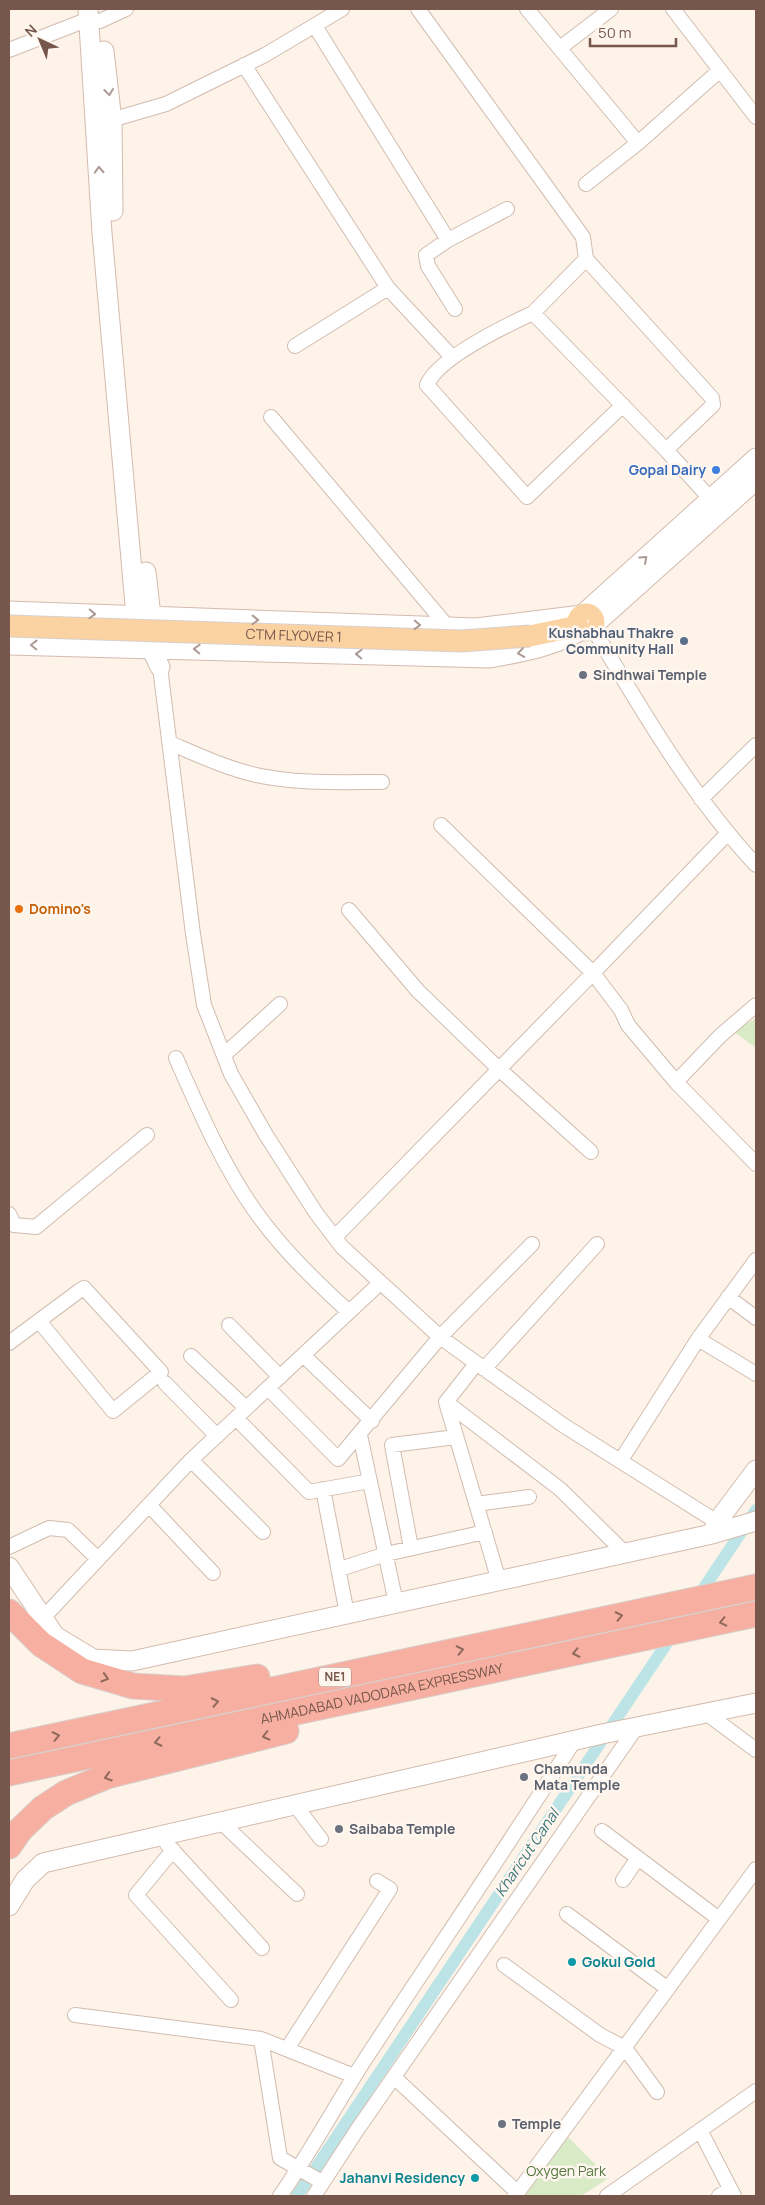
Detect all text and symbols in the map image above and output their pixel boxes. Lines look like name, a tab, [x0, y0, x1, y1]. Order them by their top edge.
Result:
north arrow	[15, 15, 65, 65]
scale bar	[590, 15, 676, 47]
text: N	[20, 20, 41, 41]
text: 50 m	[598, 22, 632, 43]
one-way arrow	[103, 88, 114, 96]
one-way arrow	[93, 165, 104, 173]
place label: Gopal Dairy	[629, 460, 706, 479]
marker: Gopal Dairy	[710, 464, 722, 476]
one-way arrow	[639, 556, 648, 565]
one-way arrow	[89, 609, 97, 619]
one-way arrow	[251, 614, 259, 625]
one-way arrow	[414, 620, 422, 631]
place label: Kushabhau Thakre Community Hall	[549, 623, 674, 658]
street label: CTM FLYOVER 1	[245, 624, 342, 646]
marker: Kushabhau Thakre Community Hall	[678, 635, 690, 647]
one-way arrow	[30, 640, 38, 650]
one-way arrow	[192, 644, 200, 654]
one-way arrow	[517, 647, 525, 657]
one-way arrow	[355, 649, 362, 659]
place label: Sindhwai Temple	[593, 665, 707, 684]
marker: Sindhwai Temple	[577, 669, 589, 681]
place label: Domino's	[29, 899, 91, 918]
marker: Domino's	[13, 903, 25, 915]
one-way arrow	[615, 1612, 623, 1622]
one-way arrow	[719, 1616, 728, 1627]
one-way arrow	[456, 1646, 465, 1656]
one-way arrow	[572, 1647, 580, 1658]
street label: AHMADABAD VADODARA EXPRESSWAY	[258, 1658, 505, 1728]
road number: NE1	[319, 1668, 351, 1686]
one-way arrow	[101, 1672, 109, 1682]
one-way arrow	[211, 1697, 220, 1708]
one-way arrow	[52, 1731, 61, 1741]
one-way arrow	[262, 1731, 270, 1741]
one-way arrow	[154, 1736, 163, 1747]
place label: Chamunda Mata Temple	[534, 1759, 620, 1794]
one-way arrow	[105, 1771, 113, 1781]
marker: Chamunda Mata Temple	[518, 1771, 530, 1783]
water label: Kharicut Canal	[490, 1803, 565, 1900]
place label: Saibaba Temple	[349, 1819, 456, 1838]
marker: Saibaba Temple	[333, 1823, 345, 1835]
place label: Gokul Gold	[582, 1952, 655, 1971]
marker: Gokul Gold	[566, 1956, 578, 1968]
place label: Temple	[512, 2114, 561, 2133]
marker: Temple	[496, 2118, 508, 2130]
park label: Oxygen Park	[526, 2161, 607, 2180]
place label: Jahanvi Residency	[340, 2168, 465, 2187]
marker: Jahanvi Residency	[469, 2172, 481, 2184]

